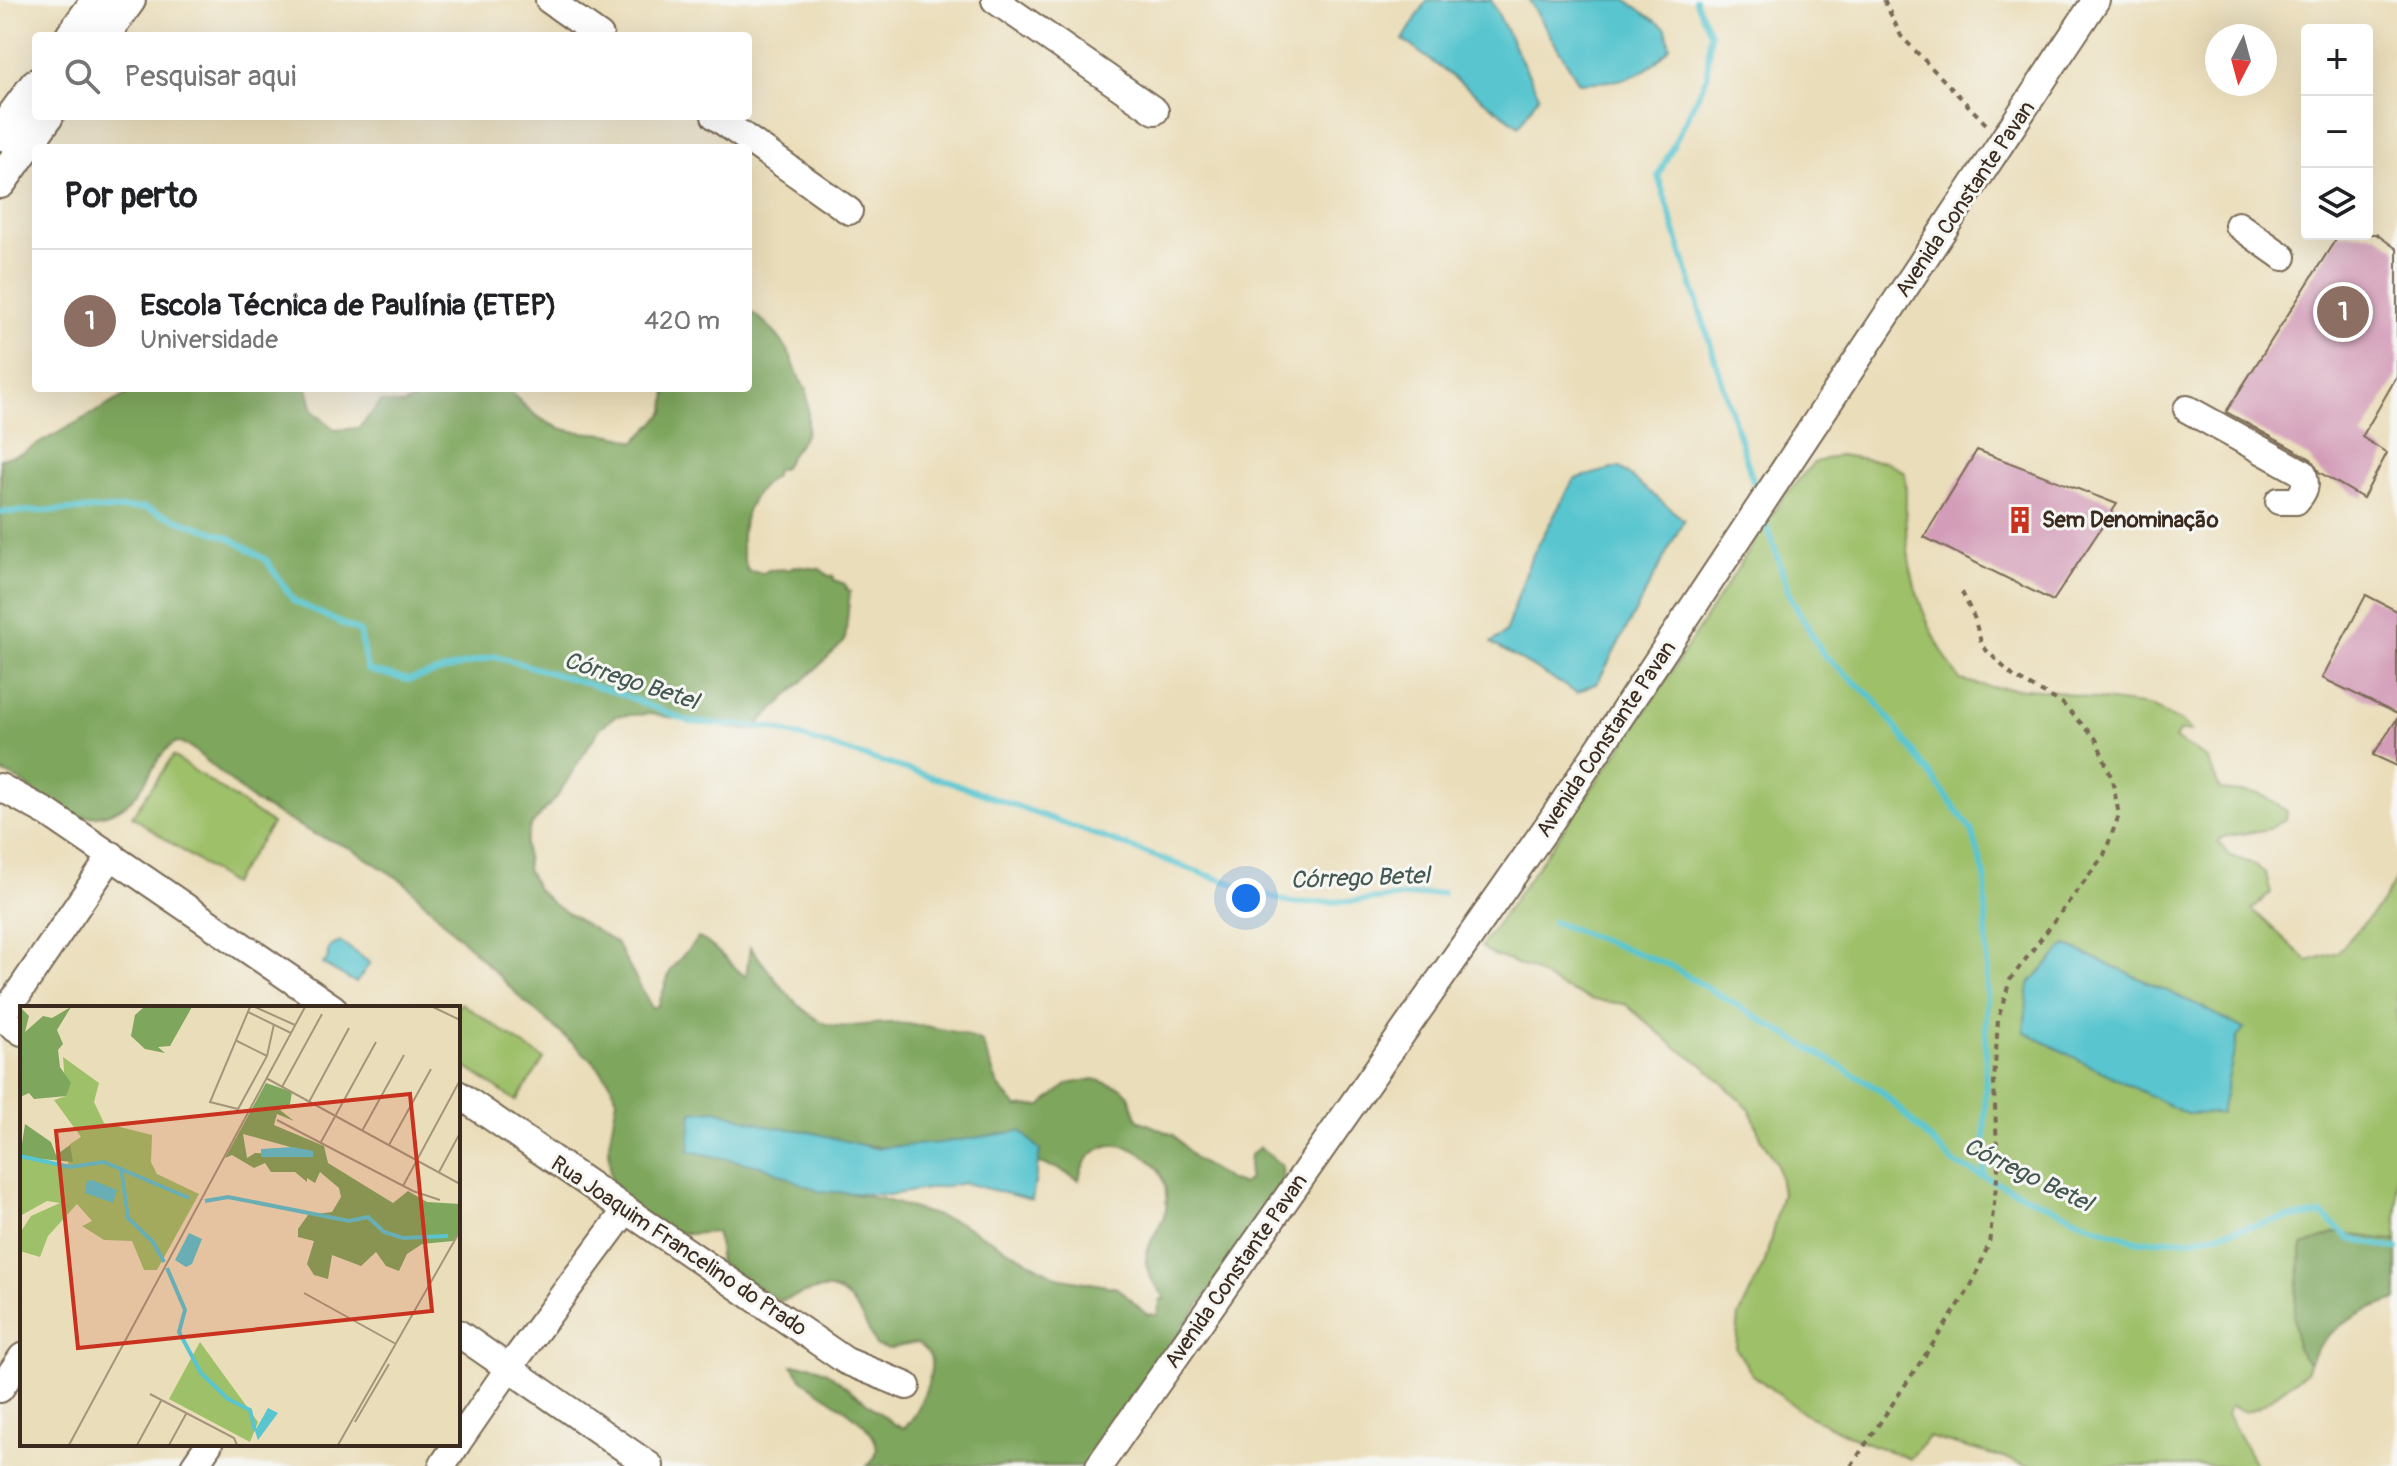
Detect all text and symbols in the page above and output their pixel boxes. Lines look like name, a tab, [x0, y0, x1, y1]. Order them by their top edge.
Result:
north arrow	[2205, 24, 2277, 96]
map controls	[2301, 24, 2373, 240]
button: +	[2301, 24, 2373, 96]
search box	[32, 32, 752, 120]
icon: search	[60, 54, 104, 98]
text: Pesquisar aqui	[124, 58, 296, 95]
street label: Avenida Constante Pavan	[1889, 95, 2041, 303]
button: −	[2301, 96, 2373, 168]
button: layers	[2301, 168, 2373, 240]
text: Por perto	[64, 175, 197, 218]
pin: 1	[2317, 282, 2369, 342]
text: Escola Técnica de Paulínia (ETEP)	[140, 287, 557, 324]
text: 1	[85, 305, 95, 337]
text: 420 m	[644, 305, 720, 337]
text: Universidade	[140, 324, 278, 356]
building icon: Sem Denominação	[2005, 505, 2035, 535]
place label: Sem Denominação	[2042, 506, 2219, 534]
street label: Avenida Constante Pavan	[1530, 635, 1682, 843]
water label: Córrego Betel	[560, 646, 704, 717]
water label: Córrego Betel	[1290, 861, 1432, 895]
your location	[1226, 878, 1266, 918]
inset map	[20, 1006, 460, 1446]
water label: Córrego Betel	[1959, 1131, 2099, 1220]
street label: Rua Joaquim Francelino do Prado	[546, 1150, 813, 1342]
street label: Avenida Constante Pavan	[1158, 1168, 1314, 1374]

